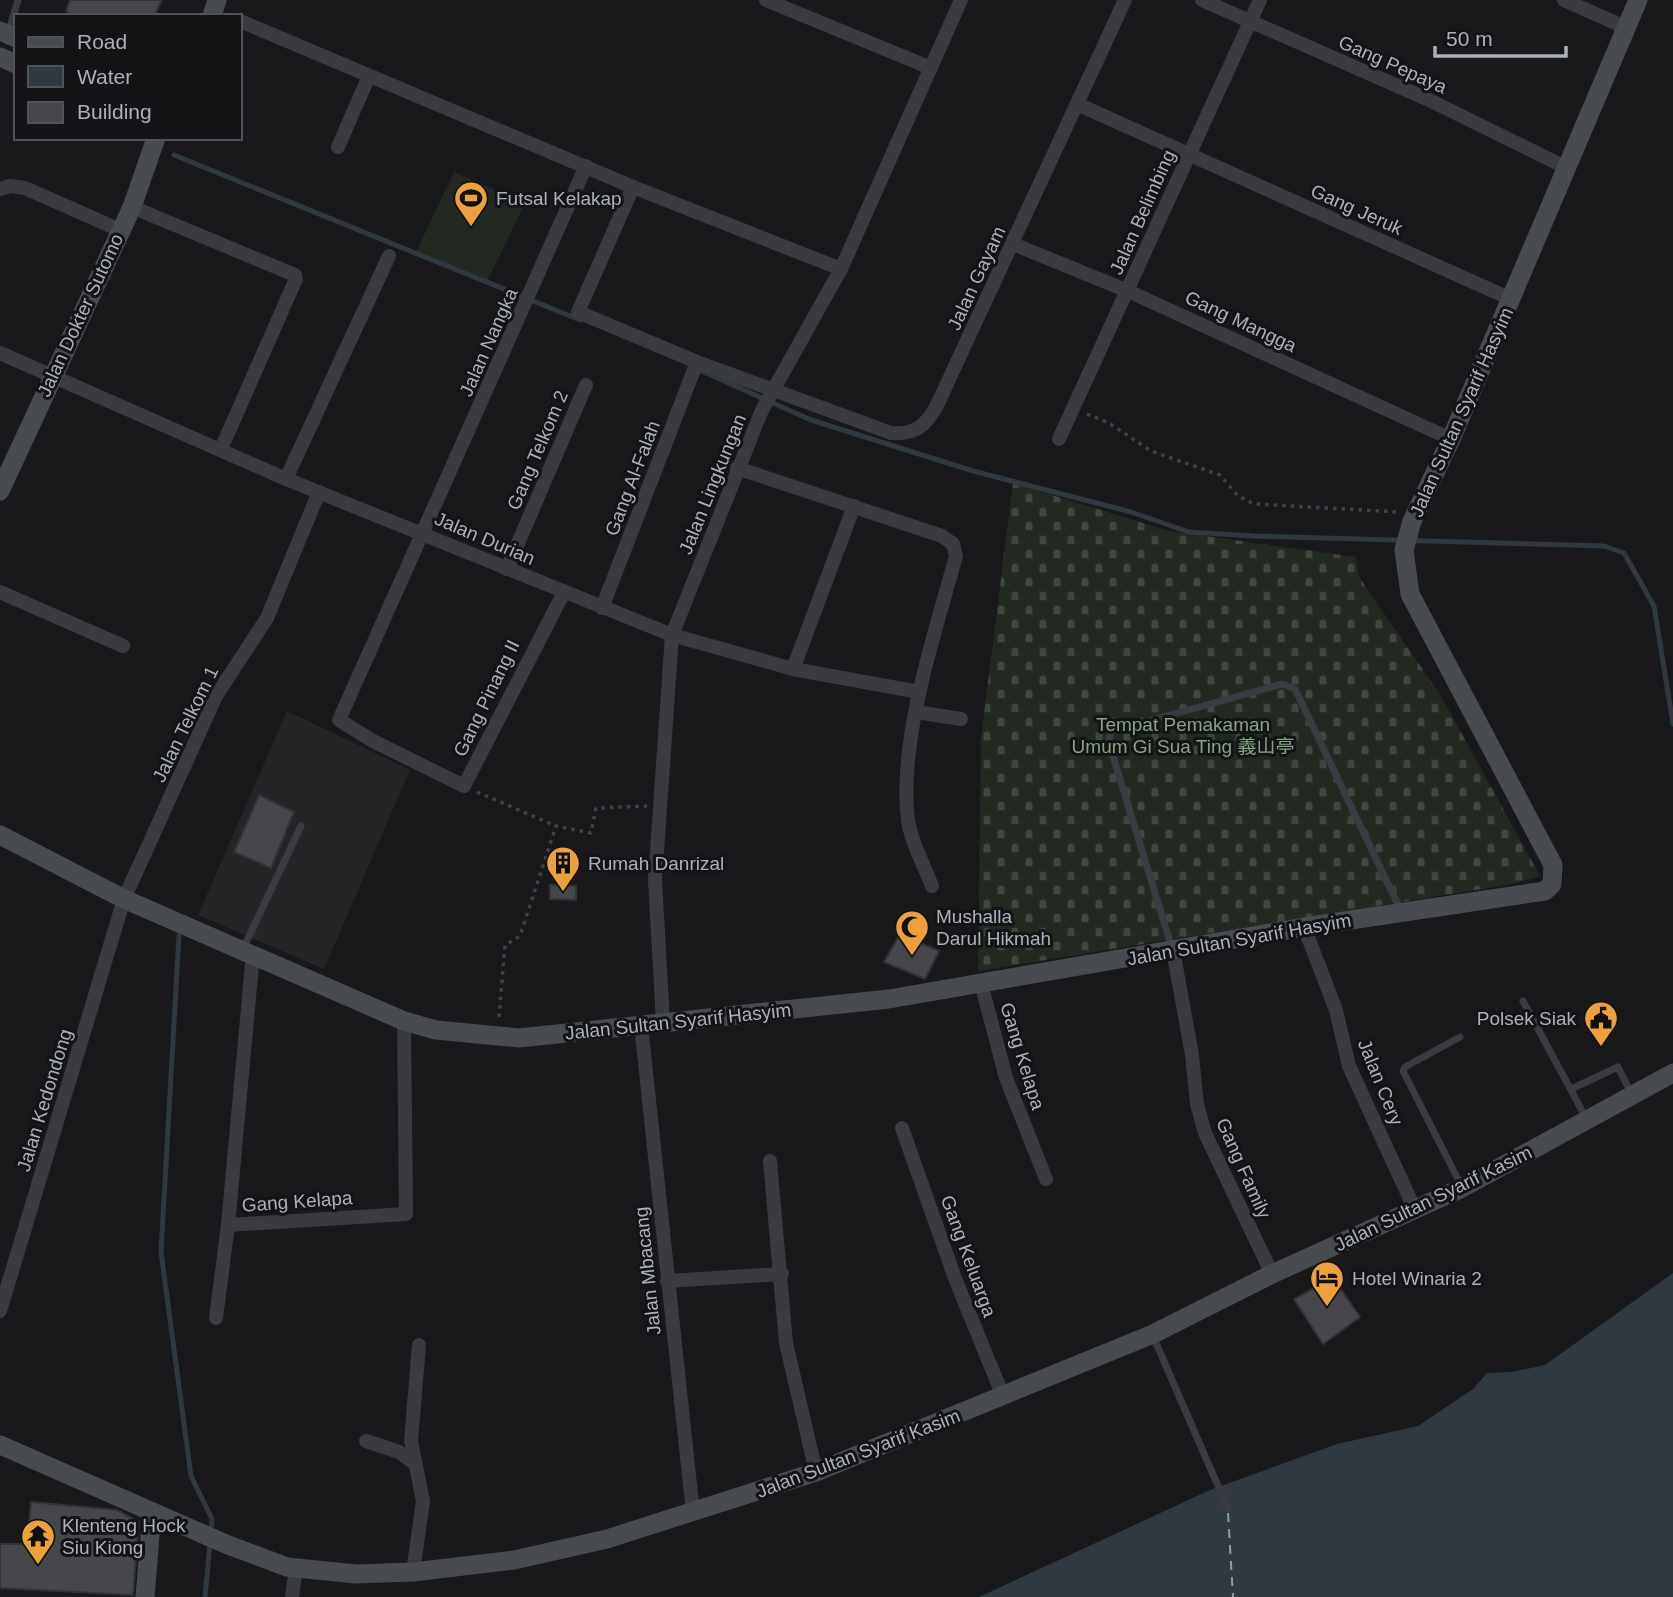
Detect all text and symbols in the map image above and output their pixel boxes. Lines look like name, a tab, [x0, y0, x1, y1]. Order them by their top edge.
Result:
legend	[14, 14, 242, 140]
scale bar	[1435, 14, 1566, 58]
text: 50 m	[1446, 27, 1493, 50]
text: Road	[77, 30, 127, 53]
street label: Gang Pepaya	[1335, 31, 1451, 98]
text: Water	[77, 65, 132, 88]
text: Building	[77, 100, 152, 123]
street label: Jalan Belimbing	[1106, 147, 1179, 278]
sports icon: Futsal Kelakap	[452, 179, 490, 228]
street label: Gang Jeruk	[1308, 180, 1406, 239]
place label: Futsal Kelakap	[496, 188, 622, 209]
street label: Jalan Gayam	[943, 223, 1010, 333]
street label: Jalan Dokter Sutomo	[33, 230, 127, 400]
street label: Jalan Nangka	[455, 284, 522, 400]
street label: Gang Mangga	[1182, 286, 1300, 357]
street label: Jalan Sultan Syarif Hasyim	[1406, 304, 1517, 520]
street label: Gang Telkom 2	[503, 387, 572, 513]
street label: Jalan Lingkungan	[675, 411, 750, 557]
street label: Gang Al-Falah	[601, 418, 664, 539]
street label: Jalan Durian	[432, 508, 538, 569]
street label: Gang Pinang II	[449, 637, 524, 760]
street label: Jalan Telkom 1	[148, 663, 223, 786]
park label: Tempat Pemakaman Umum Gi Sua Ting 義山亭	[1072, 714, 1294, 757]
building icon: Rumah Danrizal	[544, 844, 582, 893]
place label: Rumah Danrizal	[588, 853, 724, 874]
place label: Mushalla Darul Hikmah	[936, 906, 1051, 949]
mosque icon: Mushalla Darul Hikmah	[893, 908, 931, 957]
street label: Jalan Sultan Syarif Hasyim	[1125, 909, 1353, 970]
street label: Jalan Sultan Syarif Hasyim	[564, 999, 792, 1044]
public building icon: Polsek Siak	[1582, 999, 1620, 1048]
street label: Gang Kelapa	[996, 1000, 1049, 1113]
place label: Polsek Siak	[1477, 1008, 1576, 1029]
street label: Jalan Kedondong	[13, 1026, 76, 1174]
street label: Jalan Cery	[1354, 1036, 1407, 1129]
street label: Gang Family	[1212, 1115, 1275, 1222]
street label: Jalan Sultan Syarif Kasim	[1331, 1142, 1535, 1255]
street label: Gang Kelapa	[241, 1187, 354, 1216]
street label: Gang Keluarga	[937, 1193, 1000, 1320]
street label: Jalan Mbacang	[630, 1206, 665, 1336]
hotel icon: Hotel Winaria 2	[1308, 1259, 1346, 1308]
place label: Hotel Winaria 2	[1352, 1268, 1482, 1289]
street label: Jalan Sultan Syarif Kasim	[753, 1405, 963, 1502]
place label: Klenteng Hock Siu Kiong	[62, 1515, 186, 1558]
temple icon: Klenteng Hock Siu Kiong	[19, 1517, 57, 1566]

